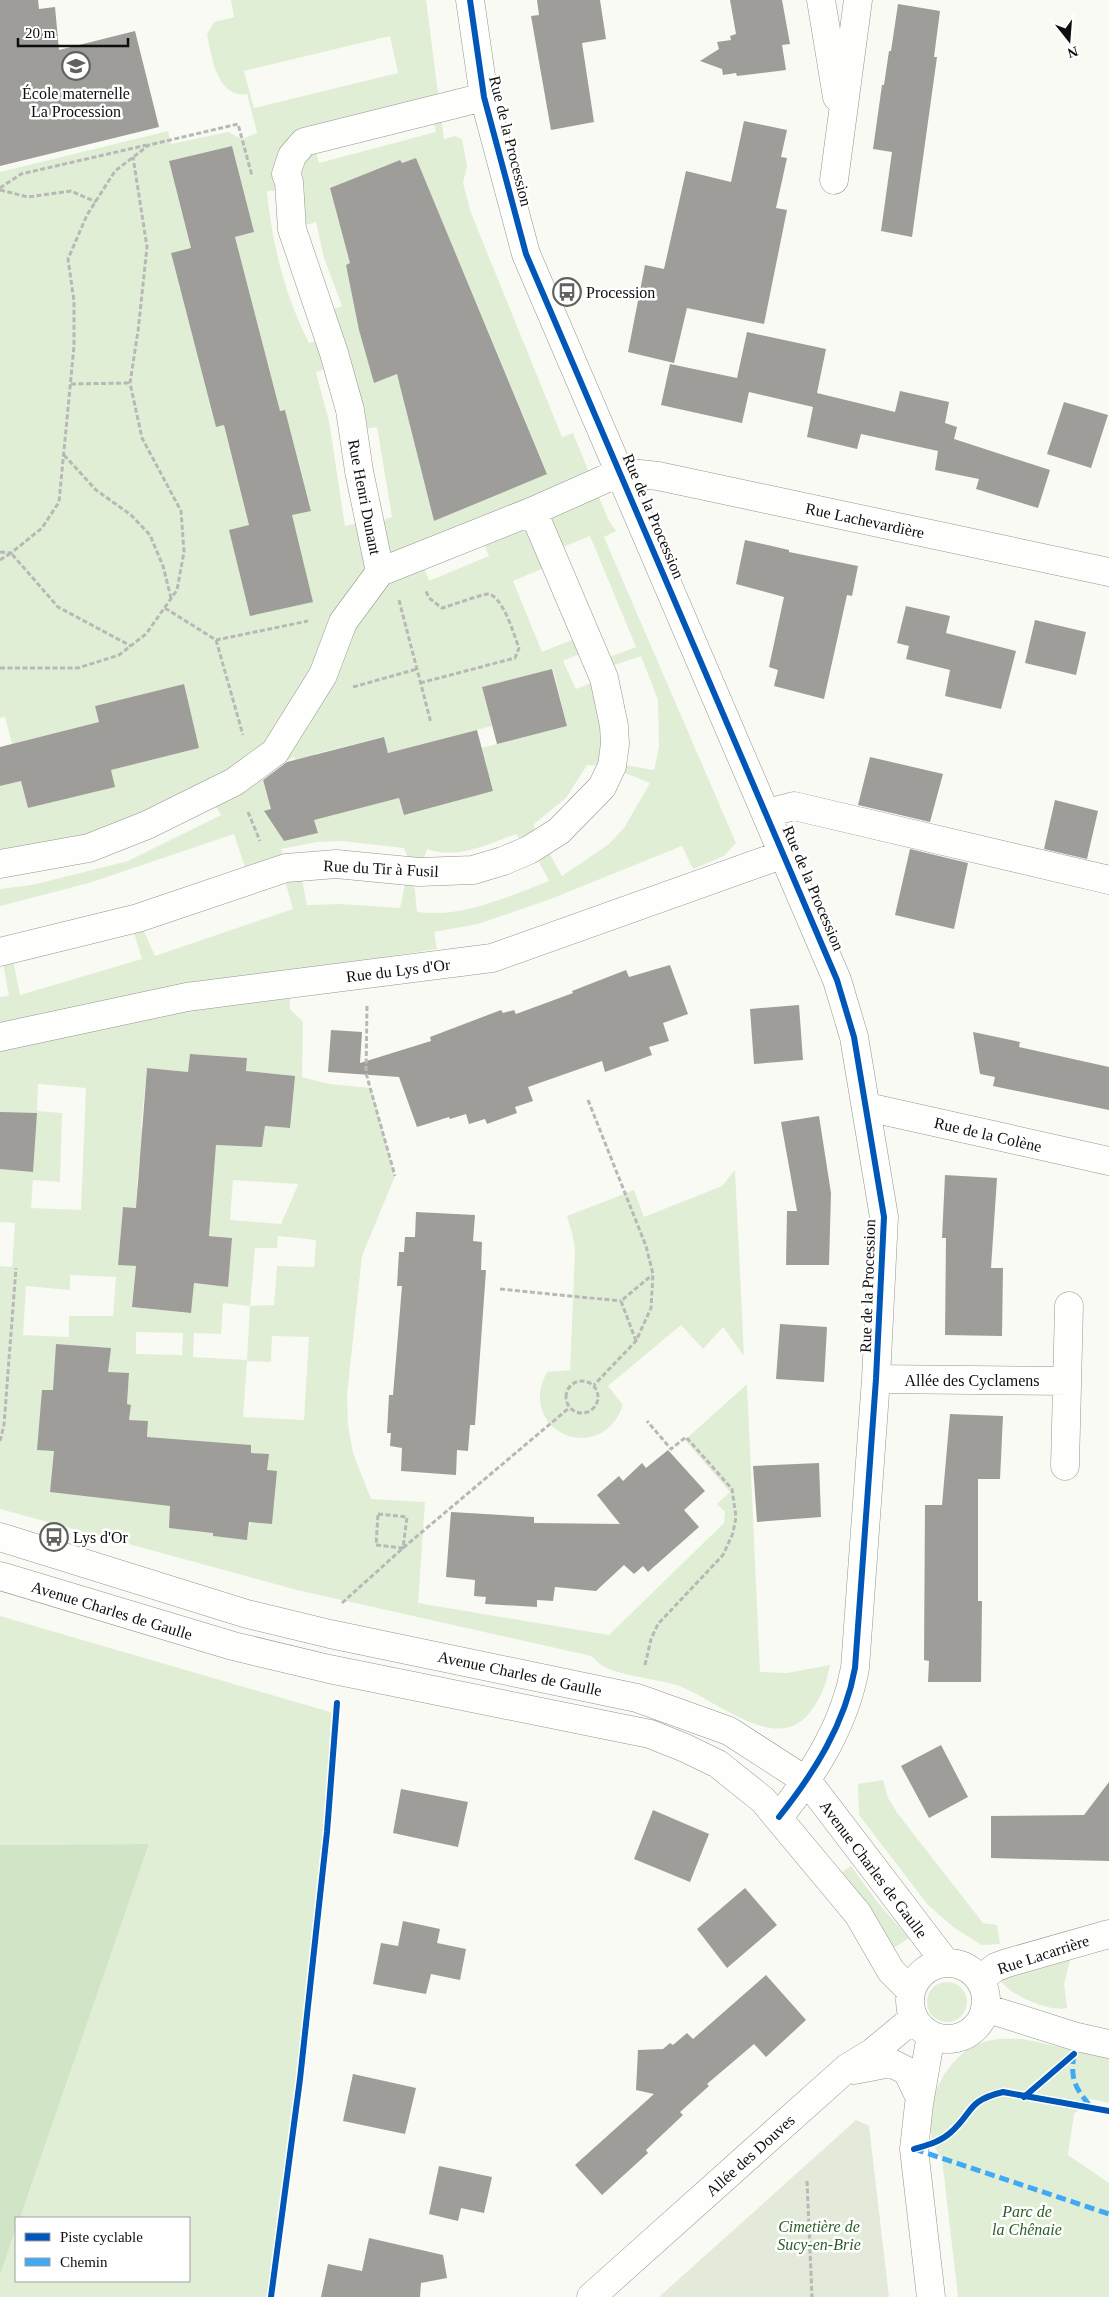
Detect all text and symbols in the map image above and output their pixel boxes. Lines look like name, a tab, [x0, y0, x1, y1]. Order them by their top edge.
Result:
scale bar	[18, 15, 128, 47]
north arrow	[1044, 15, 1094, 65]
text: 20 m	[25, 25, 56, 41]
text: N	[1066, 43, 1080, 61]
school or university icon: École maternelle La Procession	[61, 51, 91, 81]
street label: Rue de la Procession	[486, 74, 535, 208]
place label: École maternelle La Procession	[22, 84, 130, 120]
bus stop icon: Procession	[552, 277, 582, 307]
place label: Procession	[586, 284, 655, 301]
street label: Rue Henri Dunant	[345, 438, 384, 557]
street label: Rue de la Procession	[620, 451, 687, 581]
street label: Rue Lachevardière	[804, 500, 926, 541]
street label: Rue de la Procession	[780, 823, 847, 953]
street label: Rue du Tir à Fusil	[323, 857, 440, 880]
street label: Rue du Lys d'Or	[345, 956, 452, 986]
street label: Rue de la Colène	[933, 1114, 1043, 1155]
street label: Rue de la Procession	[857, 1219, 878, 1353]
street label: Allée des Cyclamens	[904, 1372, 1040, 1390]
bus stop icon: Lys d'Or	[39, 1522, 69, 1552]
place label: Lys d'Or	[73, 1529, 129, 1547]
street label: Avenue Charles de Gaulle	[29, 1578, 194, 1643]
street label: Avenue Charles de Gaulle	[436, 1648, 603, 1699]
street label: Avenue Charles de Gaulle	[816, 1797, 931, 1941]
street label: Rue Lacarrière	[995, 1932, 1091, 1977]
street label: Allée des Douves	[703, 2111, 798, 2199]
park label: Parc de la Chênaie	[992, 2203, 1062, 2238]
legend	[15, 2217, 190, 2282]
park label: Cimetière de Sucy-en-Brie	[777, 2218, 861, 2254]
text: Piste cyclable	[60, 2229, 143, 2245]
text: Chemin	[60, 2254, 108, 2270]

